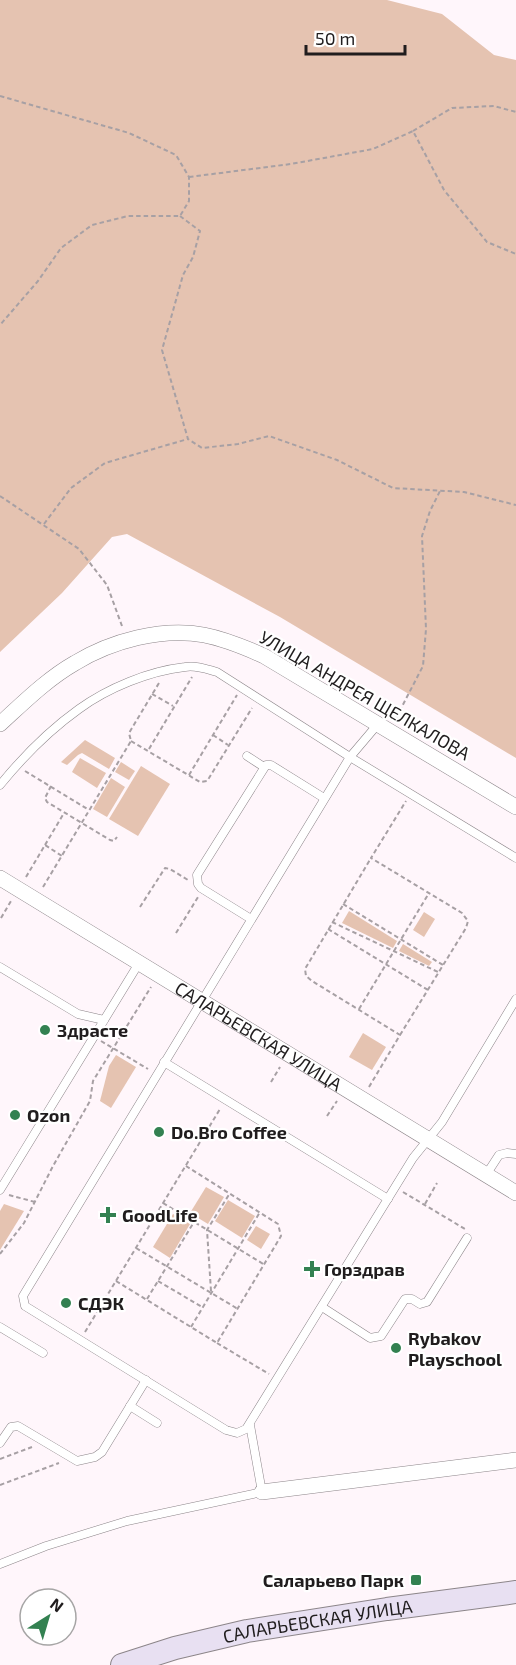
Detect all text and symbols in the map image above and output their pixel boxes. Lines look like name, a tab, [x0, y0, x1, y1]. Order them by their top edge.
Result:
scale bar	[306, 18, 405, 56]
text: 50 m	[315, 27, 355, 49]
street label: УЛИЦА АНДРЕЯ ЩЕЛКАЛОВА	[256, 626, 475, 765]
street label: САЛАРЬЕВСКАЯ УЛИЦА	[171, 977, 347, 1096]
place label: Здрасте	[57, 1019, 128, 1041]
marker: Здрасте	[38, 1023, 52, 1037]
place label: Ozon	[27, 1104, 70, 1126]
marker: Ozon	[8, 1108, 22, 1122]
place label: Do.Bro Coffee	[171, 1121, 287, 1143]
marker: Do.Bro Coffee	[152, 1125, 166, 1139]
place label: GoodLife	[122, 1204, 198, 1226]
marker: GoodLife	[99, 1206, 117, 1224]
place label: Горздрав	[324, 1258, 405, 1280]
marker: Горздрав	[305, 1262, 319, 1276]
place label: СДЭК	[78, 1292, 125, 1314]
marker: СДЭК	[59, 1296, 73, 1310]
place label: Rybakov Playschool	[408, 1327, 502, 1370]
marker: Rybakov Playschool	[389, 1341, 403, 1355]
place label: Саларьево Парк	[263, 1569, 404, 1591]
marker: Саларьево Парк	[409, 1573, 423, 1587]
north arrow	[18, 1587, 78, 1647]
text: N	[47, 1594, 68, 1616]
street label: САЛАРЬЕВСКАЯ УЛИЦА	[221, 1595, 414, 1647]

